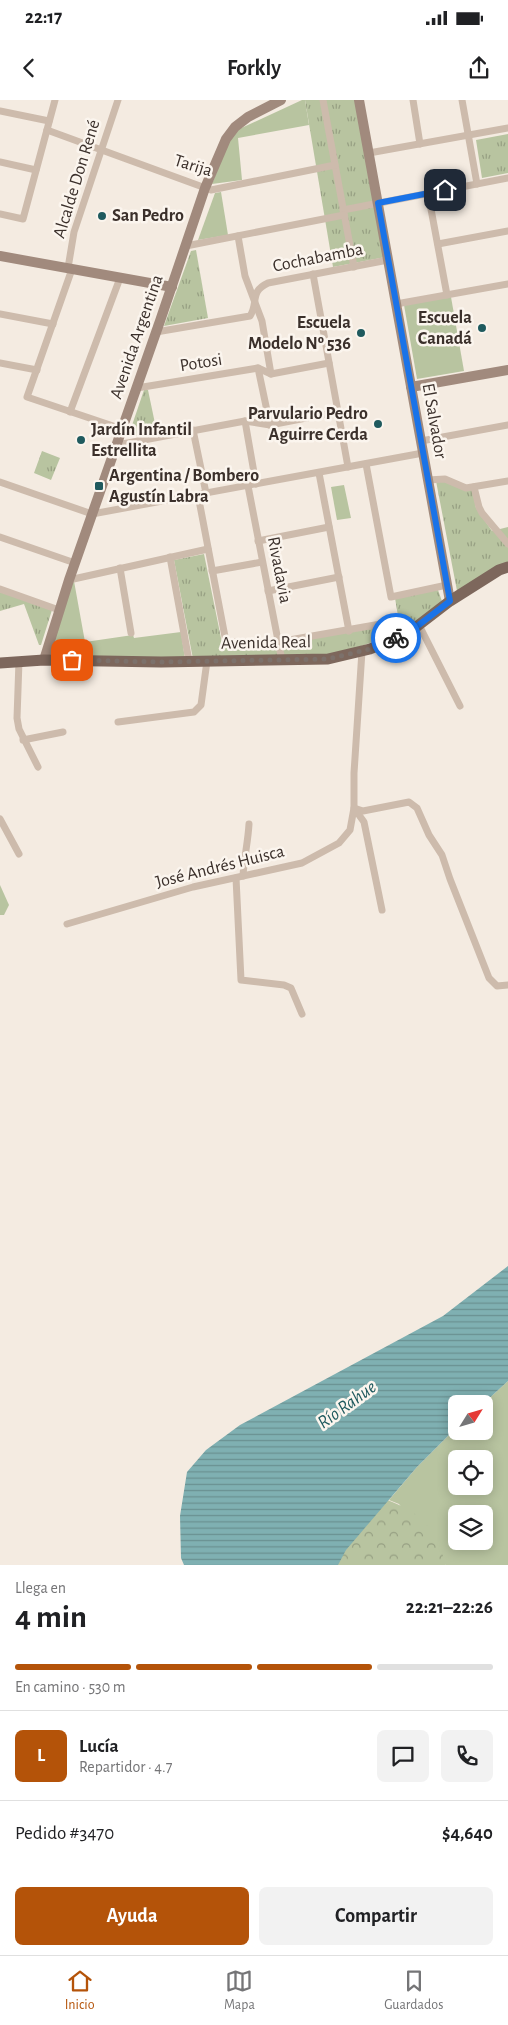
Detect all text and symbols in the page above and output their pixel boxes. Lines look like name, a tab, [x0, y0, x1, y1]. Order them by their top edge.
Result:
text: 22:17	[25, 8, 62, 27]
icon: back	[15, 54, 43, 82]
icon: share	[465, 54, 493, 82]
text: Forkly	[227, 57, 281, 79]
street label: Alcalde Don René	[50, 118, 104, 240]
street label: Tarija	[172, 152, 214, 180]
pin	[424, 169, 466, 211]
icon: home	[431, 176, 459, 204]
place label: San Pedro	[112, 207, 184, 225]
marker: San Pedro	[96, 210, 108, 222]
street label: Cochabamba	[271, 240, 365, 276]
street label: Avenida Argentina	[107, 273, 167, 401]
place label: Escuela Canadá	[418, 309, 472, 348]
place label: Escuela Modelo Nº 536	[248, 314, 351, 353]
marker: Escuela Canadá	[476, 322, 488, 334]
marker: Escuela Modelo Nº 536	[355, 327, 367, 339]
street label: Potosi	[178, 351, 224, 375]
street label: El Salvador	[419, 382, 450, 460]
place label: Parvulario Pedro Aguirre Cerda	[248, 405, 368, 444]
marker: Parvulario Pedro Aguirre Cerda	[372, 418, 384, 430]
place label: Jardín Infantil Estrellita	[91, 421, 192, 460]
marker: Jardín Infantil Estrellita	[75, 434, 87, 446]
place label: Argentina / Bombero Agustín Labra	[109, 467, 259, 506]
marker: Argentina / Bombero Agustín Labra	[93, 480, 105, 492]
street label: Rivadavia	[264, 535, 294, 605]
courier	[371, 613, 421, 663]
icon: bike	[382, 624, 410, 652]
street label: Avenida Real	[221, 633, 311, 653]
pin	[51, 639, 93, 681]
icon: bag	[58, 646, 86, 674]
street label: José Andrés Huisca	[154, 842, 286, 892]
water label: Río Rahue	[314, 1377, 380, 1433]
north arrow	[448, 1395, 492, 1440]
map controls	[448, 1395, 493, 1550]
button: locate	[448, 1450, 493, 1495]
button: layers	[448, 1505, 493, 1550]
text: Llega en	[15, 1580, 66, 1596]
text: 22:21–22:26	[406, 1598, 493, 1617]
text: 4 min	[15, 1601, 87, 1633]
text: En camino · 530 m	[15, 1679, 126, 1695]
button: chat	[377, 1730, 429, 1782]
button: phone	[441, 1730, 493, 1782]
text: Lucía	[79, 1737, 119, 1756]
text: L	[37, 1746, 45, 1765]
text: Repartidor · 4.7	[79, 1759, 172, 1775]
text: Pedido #3470	[15, 1824, 114, 1843]
text: $4,640	[442, 1824, 493, 1843]
button: Ayuda	[15, 1887, 249, 1945]
button: Compartir	[259, 1887, 493, 1945]
tab: Inicio	[65, 1967, 95, 2014]
tab: Mapa	[224, 1967, 255, 2014]
tab: Guardados	[384, 1967, 443, 2014]

